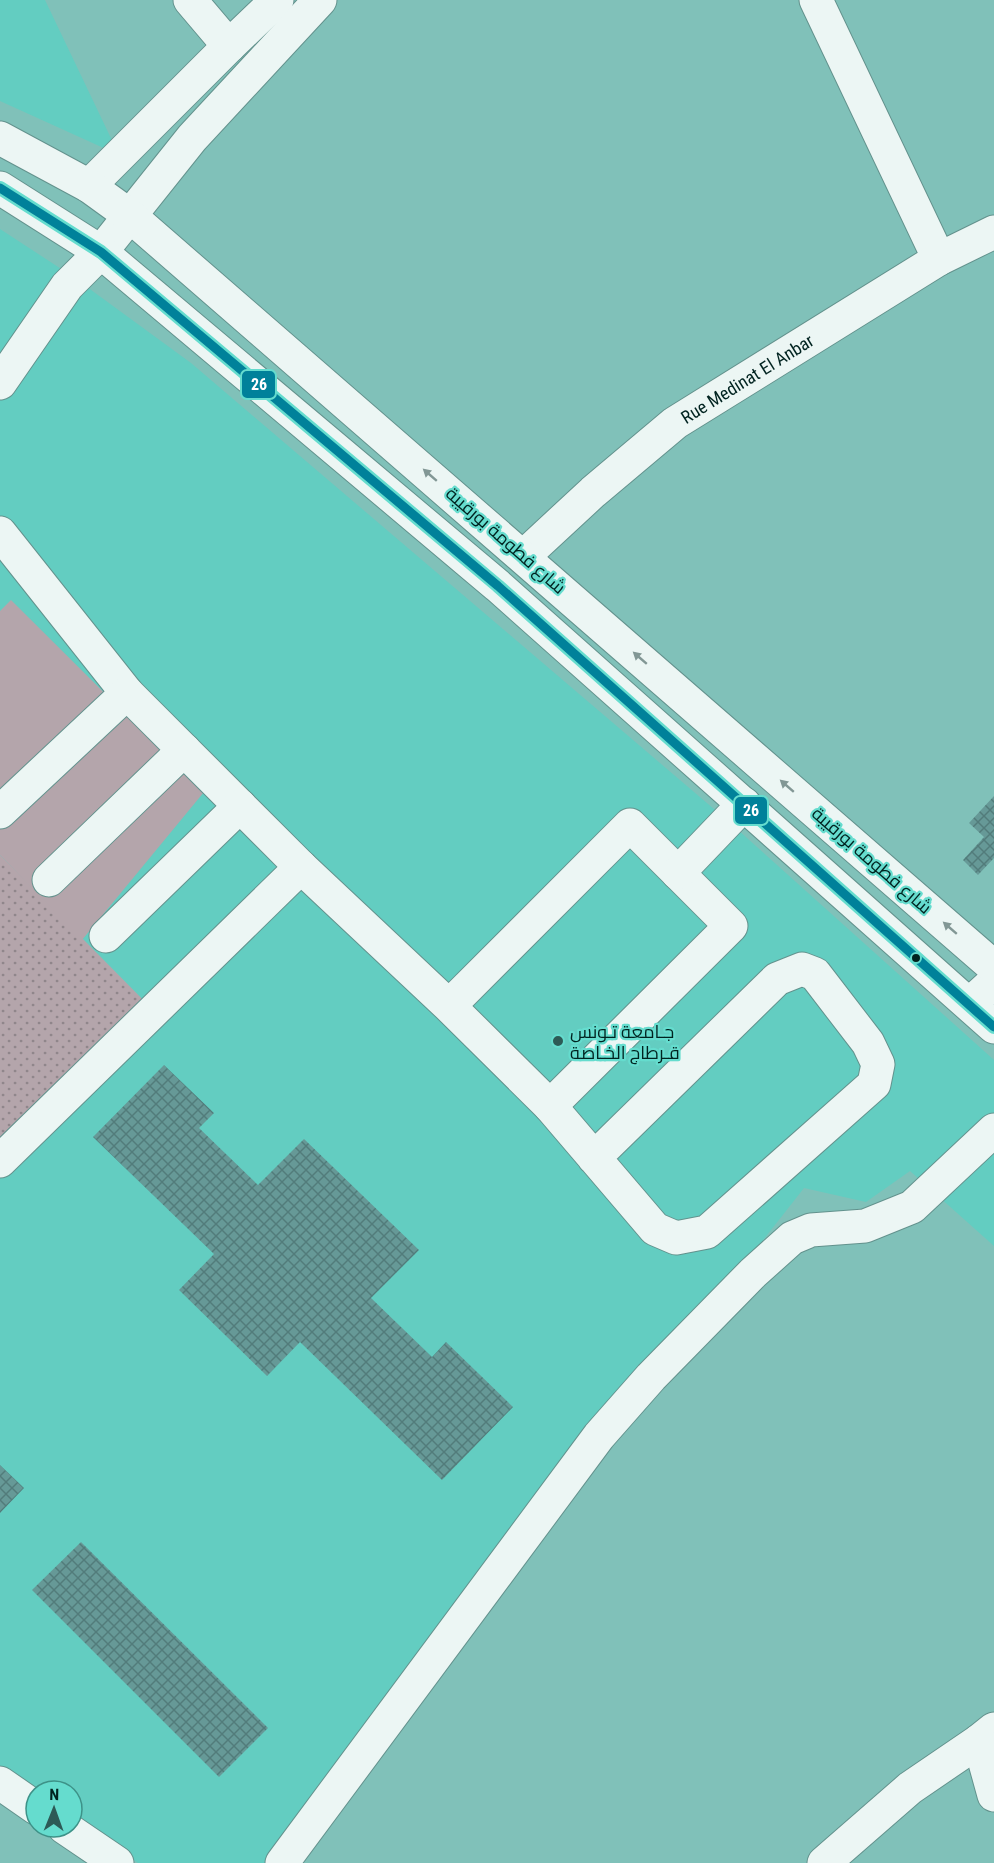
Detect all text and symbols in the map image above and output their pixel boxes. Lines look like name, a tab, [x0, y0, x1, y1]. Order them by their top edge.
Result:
street label: Rue Medinat El Anbar	[677, 329, 818, 427]
line badge: 26	[241, 370, 276, 399]
text: 26	[251, 375, 267, 394]
one-way arrow	[422, 468, 438, 481]
street label: شارع فطومة بورقيبة	[441, 482, 570, 599]
one-way arrow	[633, 651, 648, 665]
one-way arrow	[780, 780, 795, 793]
line badge: 26	[734, 796, 768, 825]
text: 26	[743, 801, 759, 820]
street label: شارع فطومة بورقيبة	[807, 802, 936, 919]
one-way arrow	[943, 922, 958, 935]
unlabelled marker	[910, 952, 922, 964]
place label: جـامعة تـونس قـرطاج الخـاصة	[570, 1021, 680, 1065]
marker: جـامعة تـونس قـرطاج الخـاصة	[551, 1034, 565, 1048]
north arrow	[24, 1779, 84, 1839]
text: N	[49, 1785, 59, 1804]

